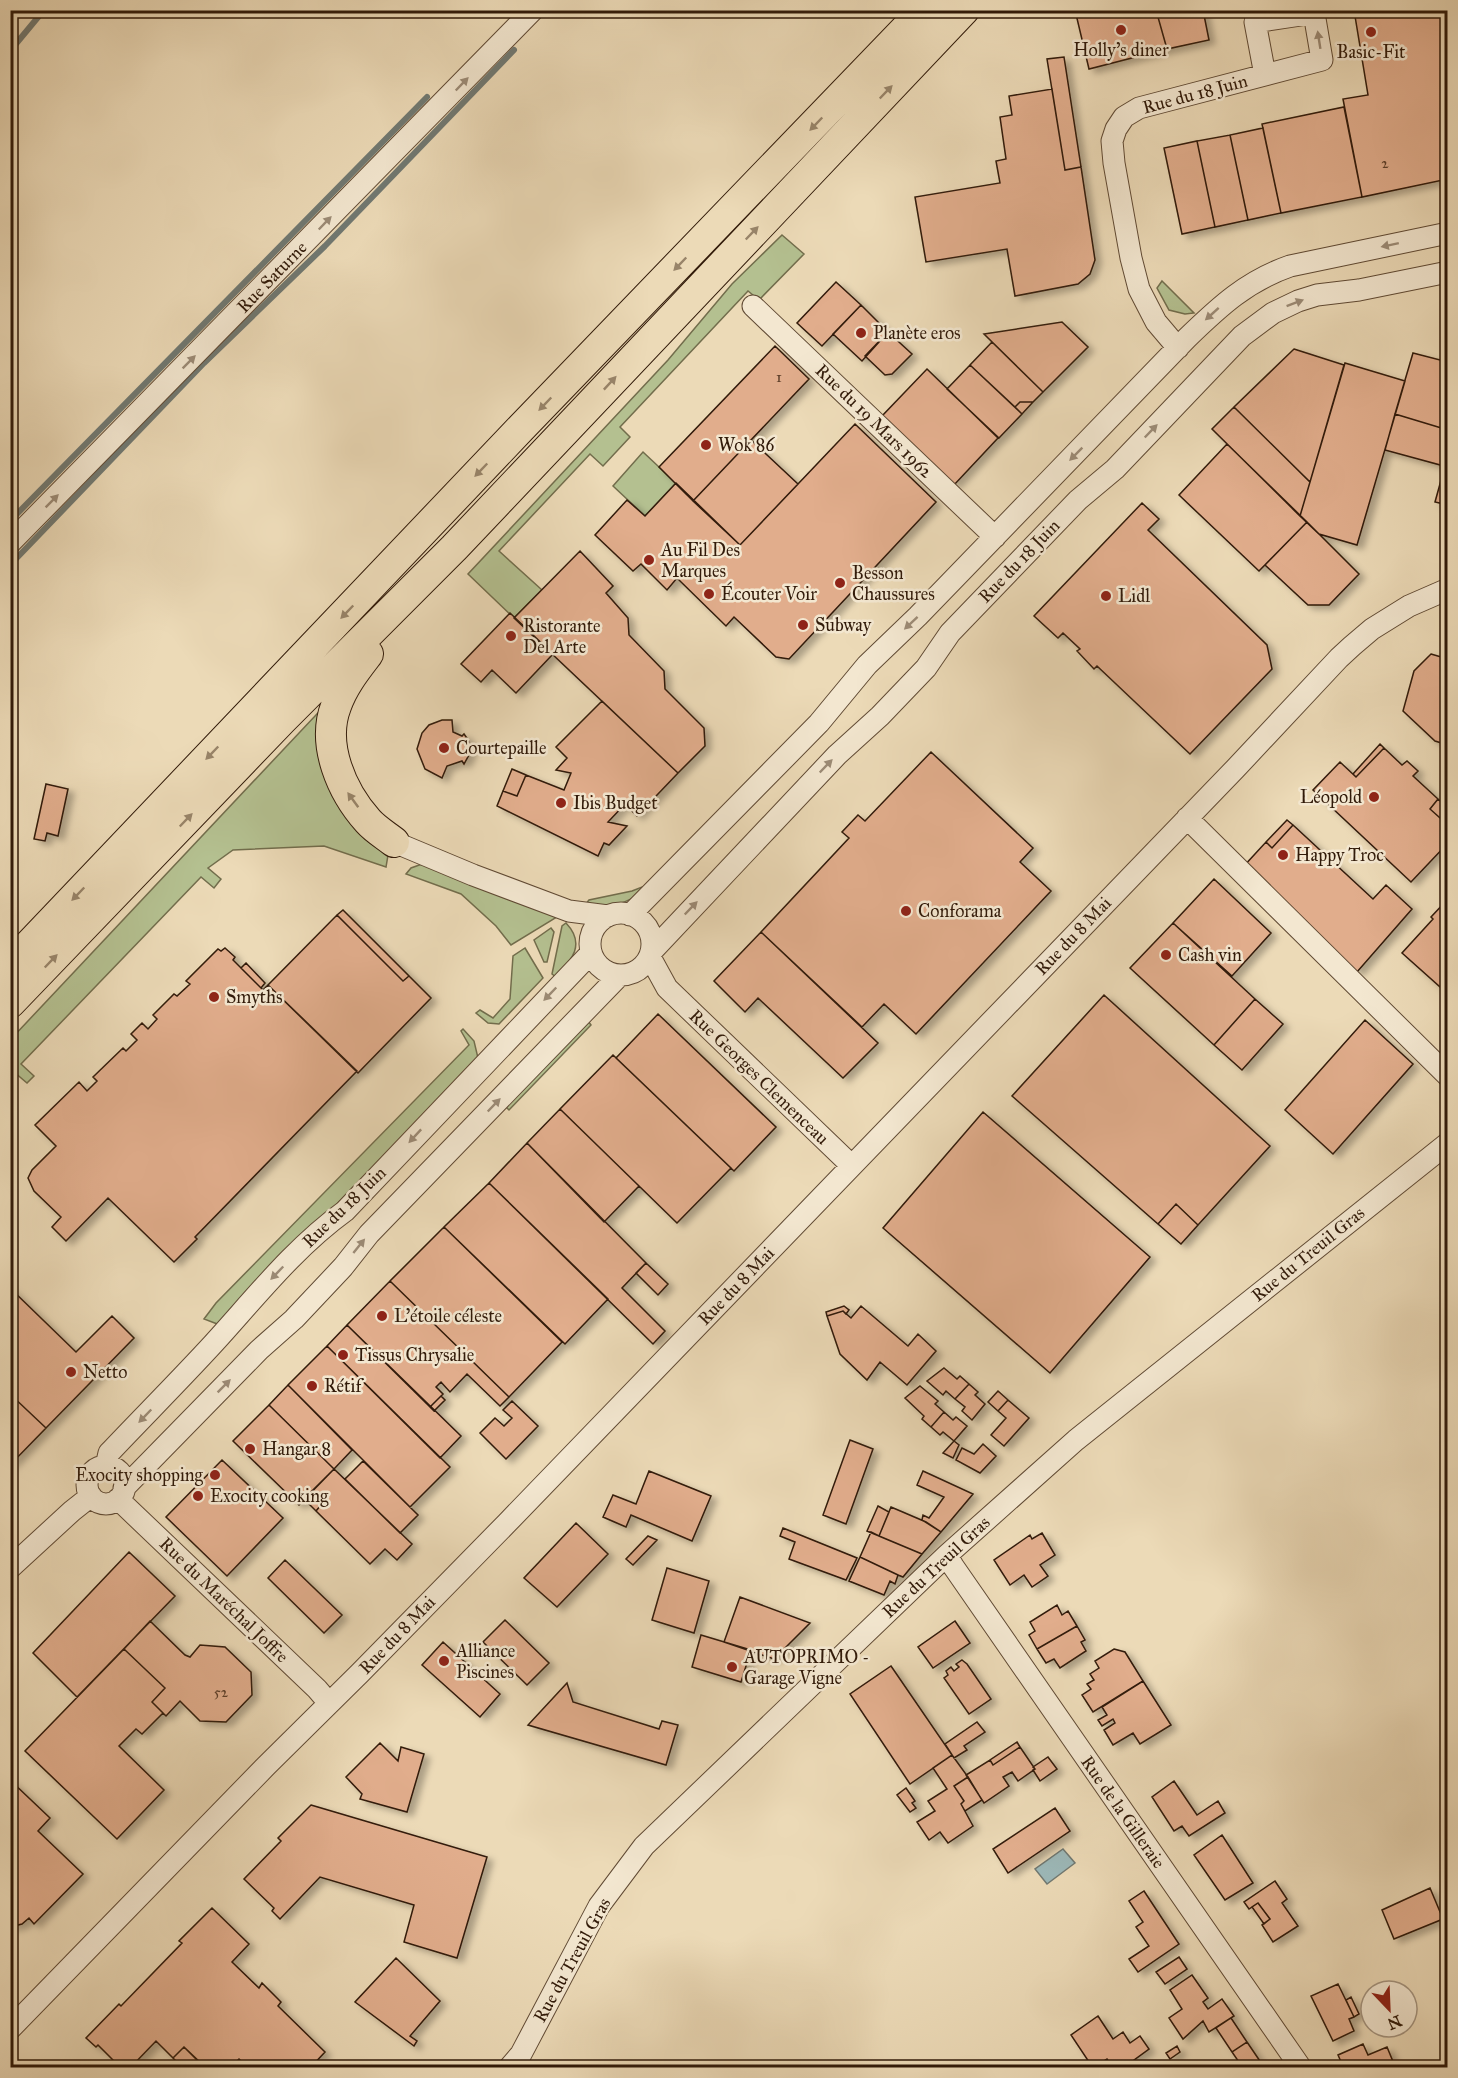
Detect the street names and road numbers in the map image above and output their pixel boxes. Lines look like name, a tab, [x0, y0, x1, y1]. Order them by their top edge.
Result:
street label: Rue du 18 Juin	[1140, 69, 1250, 120]
street label: Rue Saturne	[232, 236, 312, 318]
street label: Rue du 19 Mars 1962	[811, 359, 937, 483]
street label: Rue du 18 Juin	[974, 514, 1065, 608]
street label: Rue du 8 Mai	[1030, 892, 1116, 980]
street label: Rue Georges Clemenceau	[684, 1005, 834, 1150]
street label: Rue du 18 Juin	[298, 1162, 391, 1253]
street label: Rue du Treuil Gras	[1247, 1202, 1369, 1306]
street label: Rue du 8 Mai	[693, 1242, 779, 1330]
street label: Rue du Treuil Gras	[878, 1511, 994, 1623]
street label: Rue du Maréchal Joffre	[154, 1533, 293, 1668]
street label: Rue du 8 Mai	[354, 1591, 440, 1679]
street label: Rue de la Gilleraie	[1076, 1752, 1170, 1872]
street label: Rue du Treuil Gras	[529, 1894, 615, 2026]

